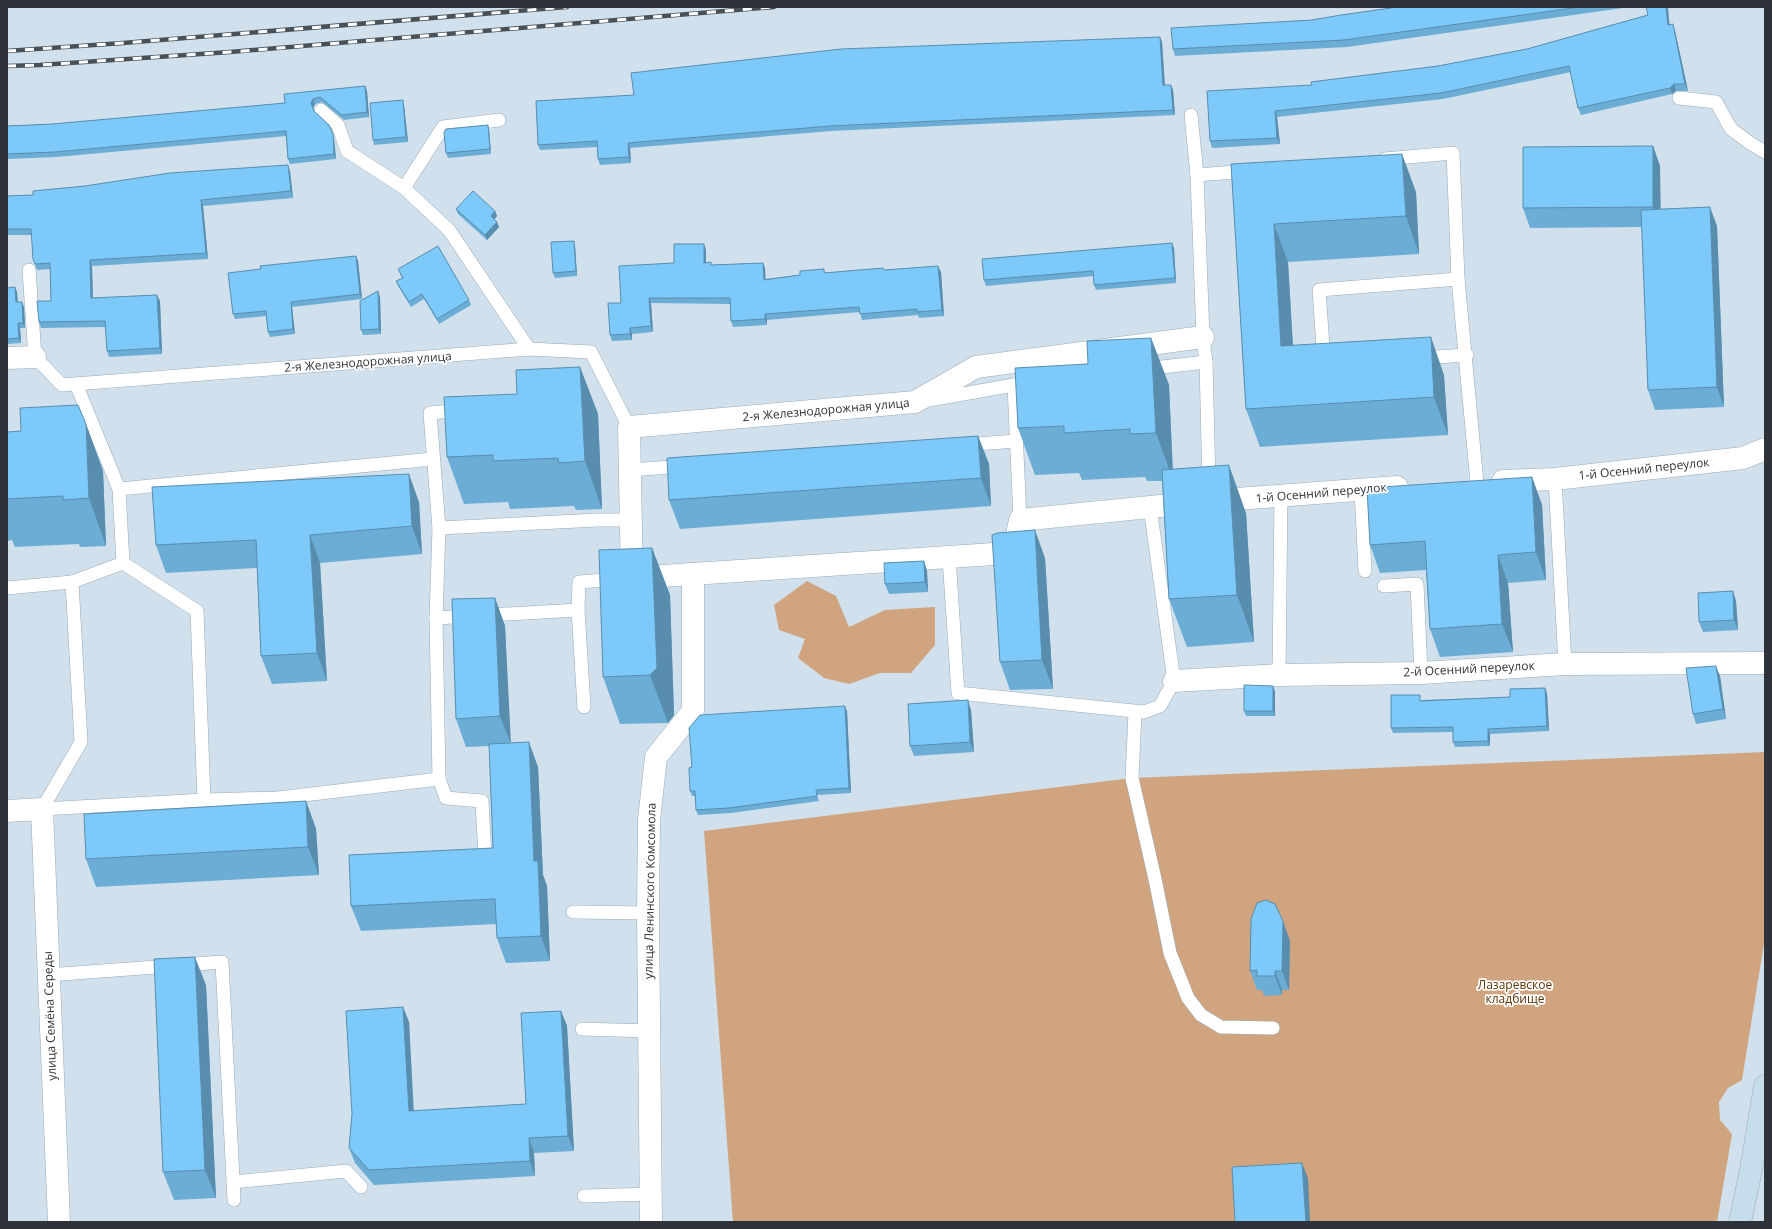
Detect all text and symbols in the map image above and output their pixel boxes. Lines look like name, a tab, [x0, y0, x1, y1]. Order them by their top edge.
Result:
street label: 2-я Железнодорожная улица	[284, 347, 452, 376]
street label: 2-я Железнодорожная улица	[742, 394, 910, 425]
street label: 1-й Осенний переулок	[1578, 453, 1711, 484]
street label: 1-й Осенний переулок	[1255, 478, 1388, 507]
street label: 2-й Осенний переулок	[1403, 657, 1536, 680]
street label: улица Ленинского Комсомола	[639, 803, 660, 979]
street label: улица Семёна Середы	[39, 951, 60, 1081]
park label: Лазаревское кладбище	[1478, 976, 1552, 1007]

